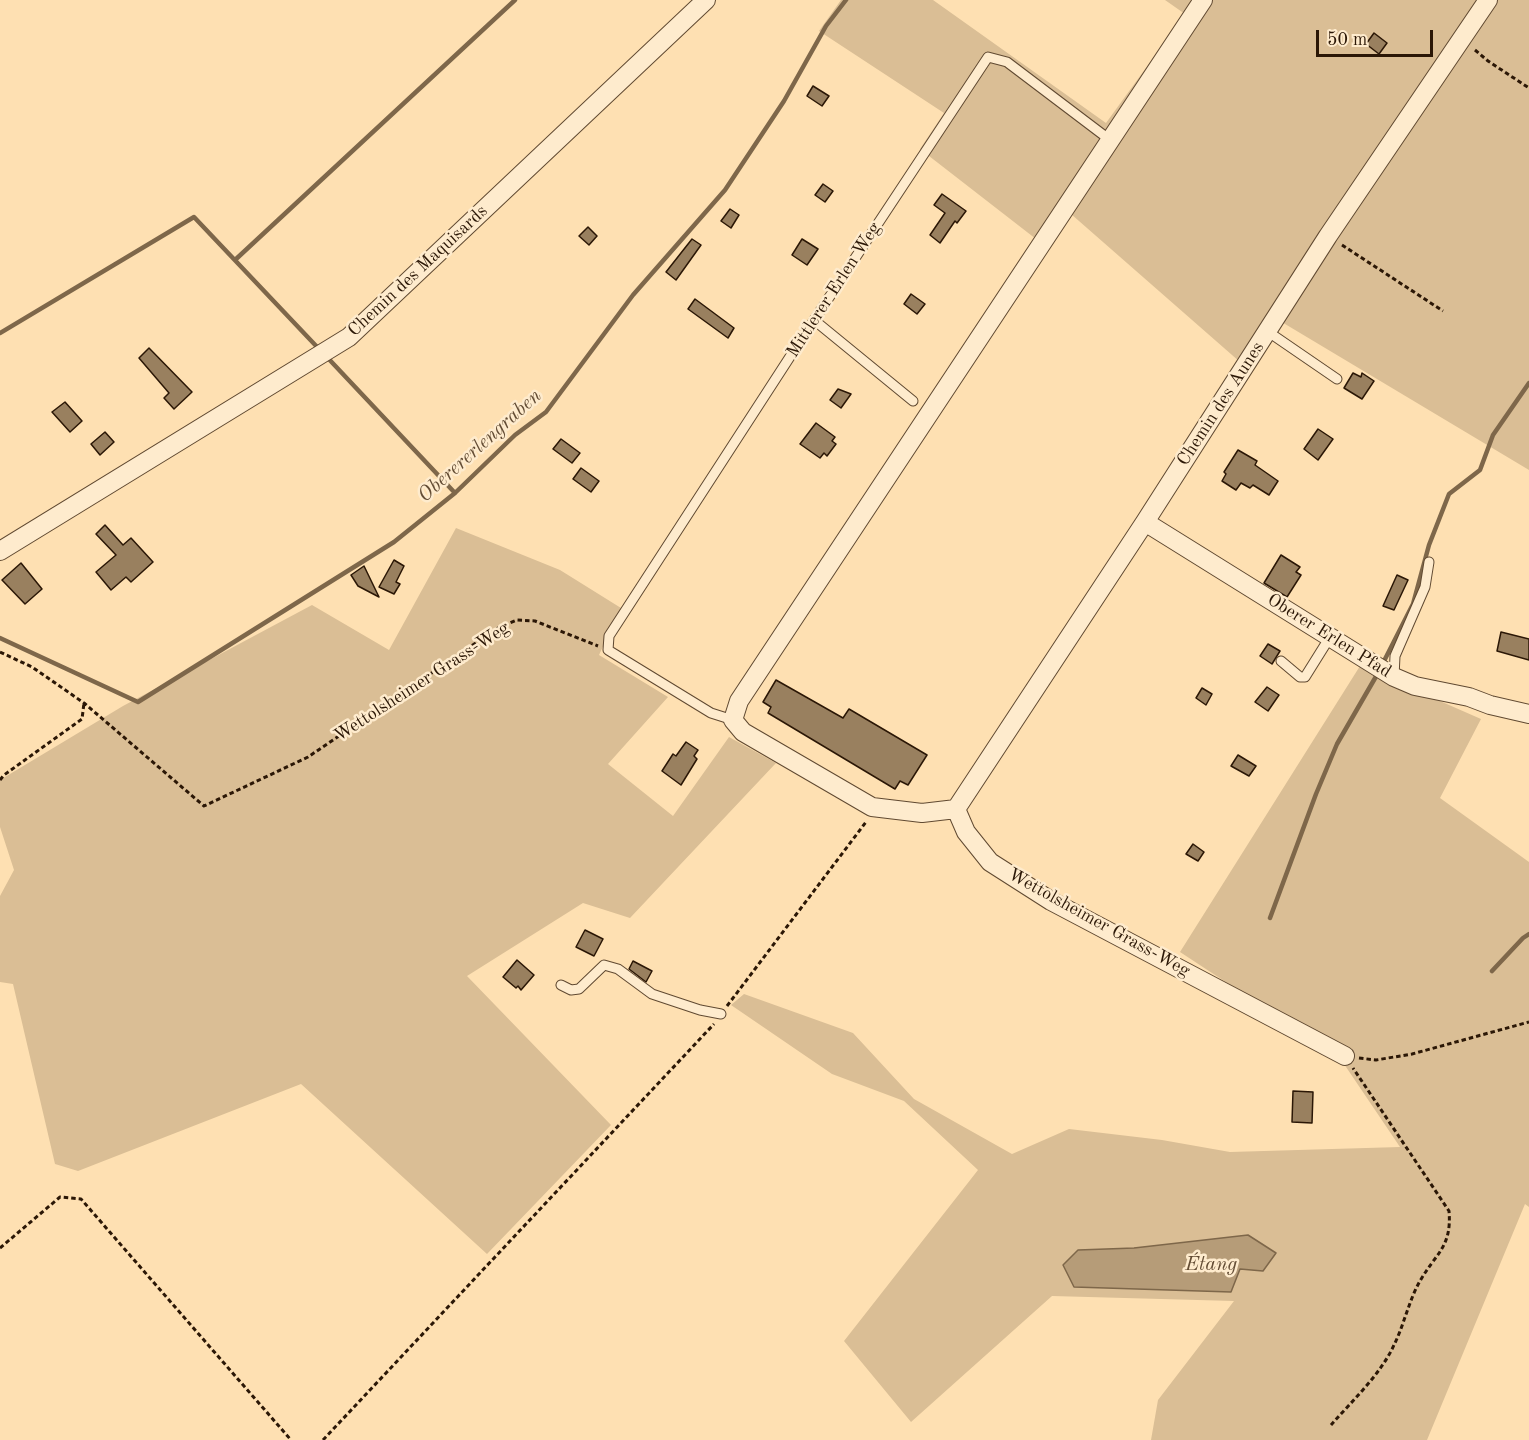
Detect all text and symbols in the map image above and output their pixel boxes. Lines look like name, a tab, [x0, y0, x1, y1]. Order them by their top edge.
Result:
scale bar	[1319, 18, 1436, 56]
text: 50 m	[1327, 31, 1367, 49]
street label: Chemin des Maquisards	[344, 201, 492, 341]
street label: Mittlerer Erlen Weg	[782, 218, 886, 362]
street label: Chemin des Aunes	[1173, 338, 1269, 470]
water label: Oberererlengraben	[413, 384, 547, 508]
street label: Oberer Erlen Pfad	[1263, 589, 1395, 683]
street label: Wettolsheimer Grass-Weg	[330, 617, 514, 747]
street label: Wettolsheimer Grass-Weg	[1004, 864, 1194, 982]
water label: Étang	[1185, 1253, 1237, 1277]

